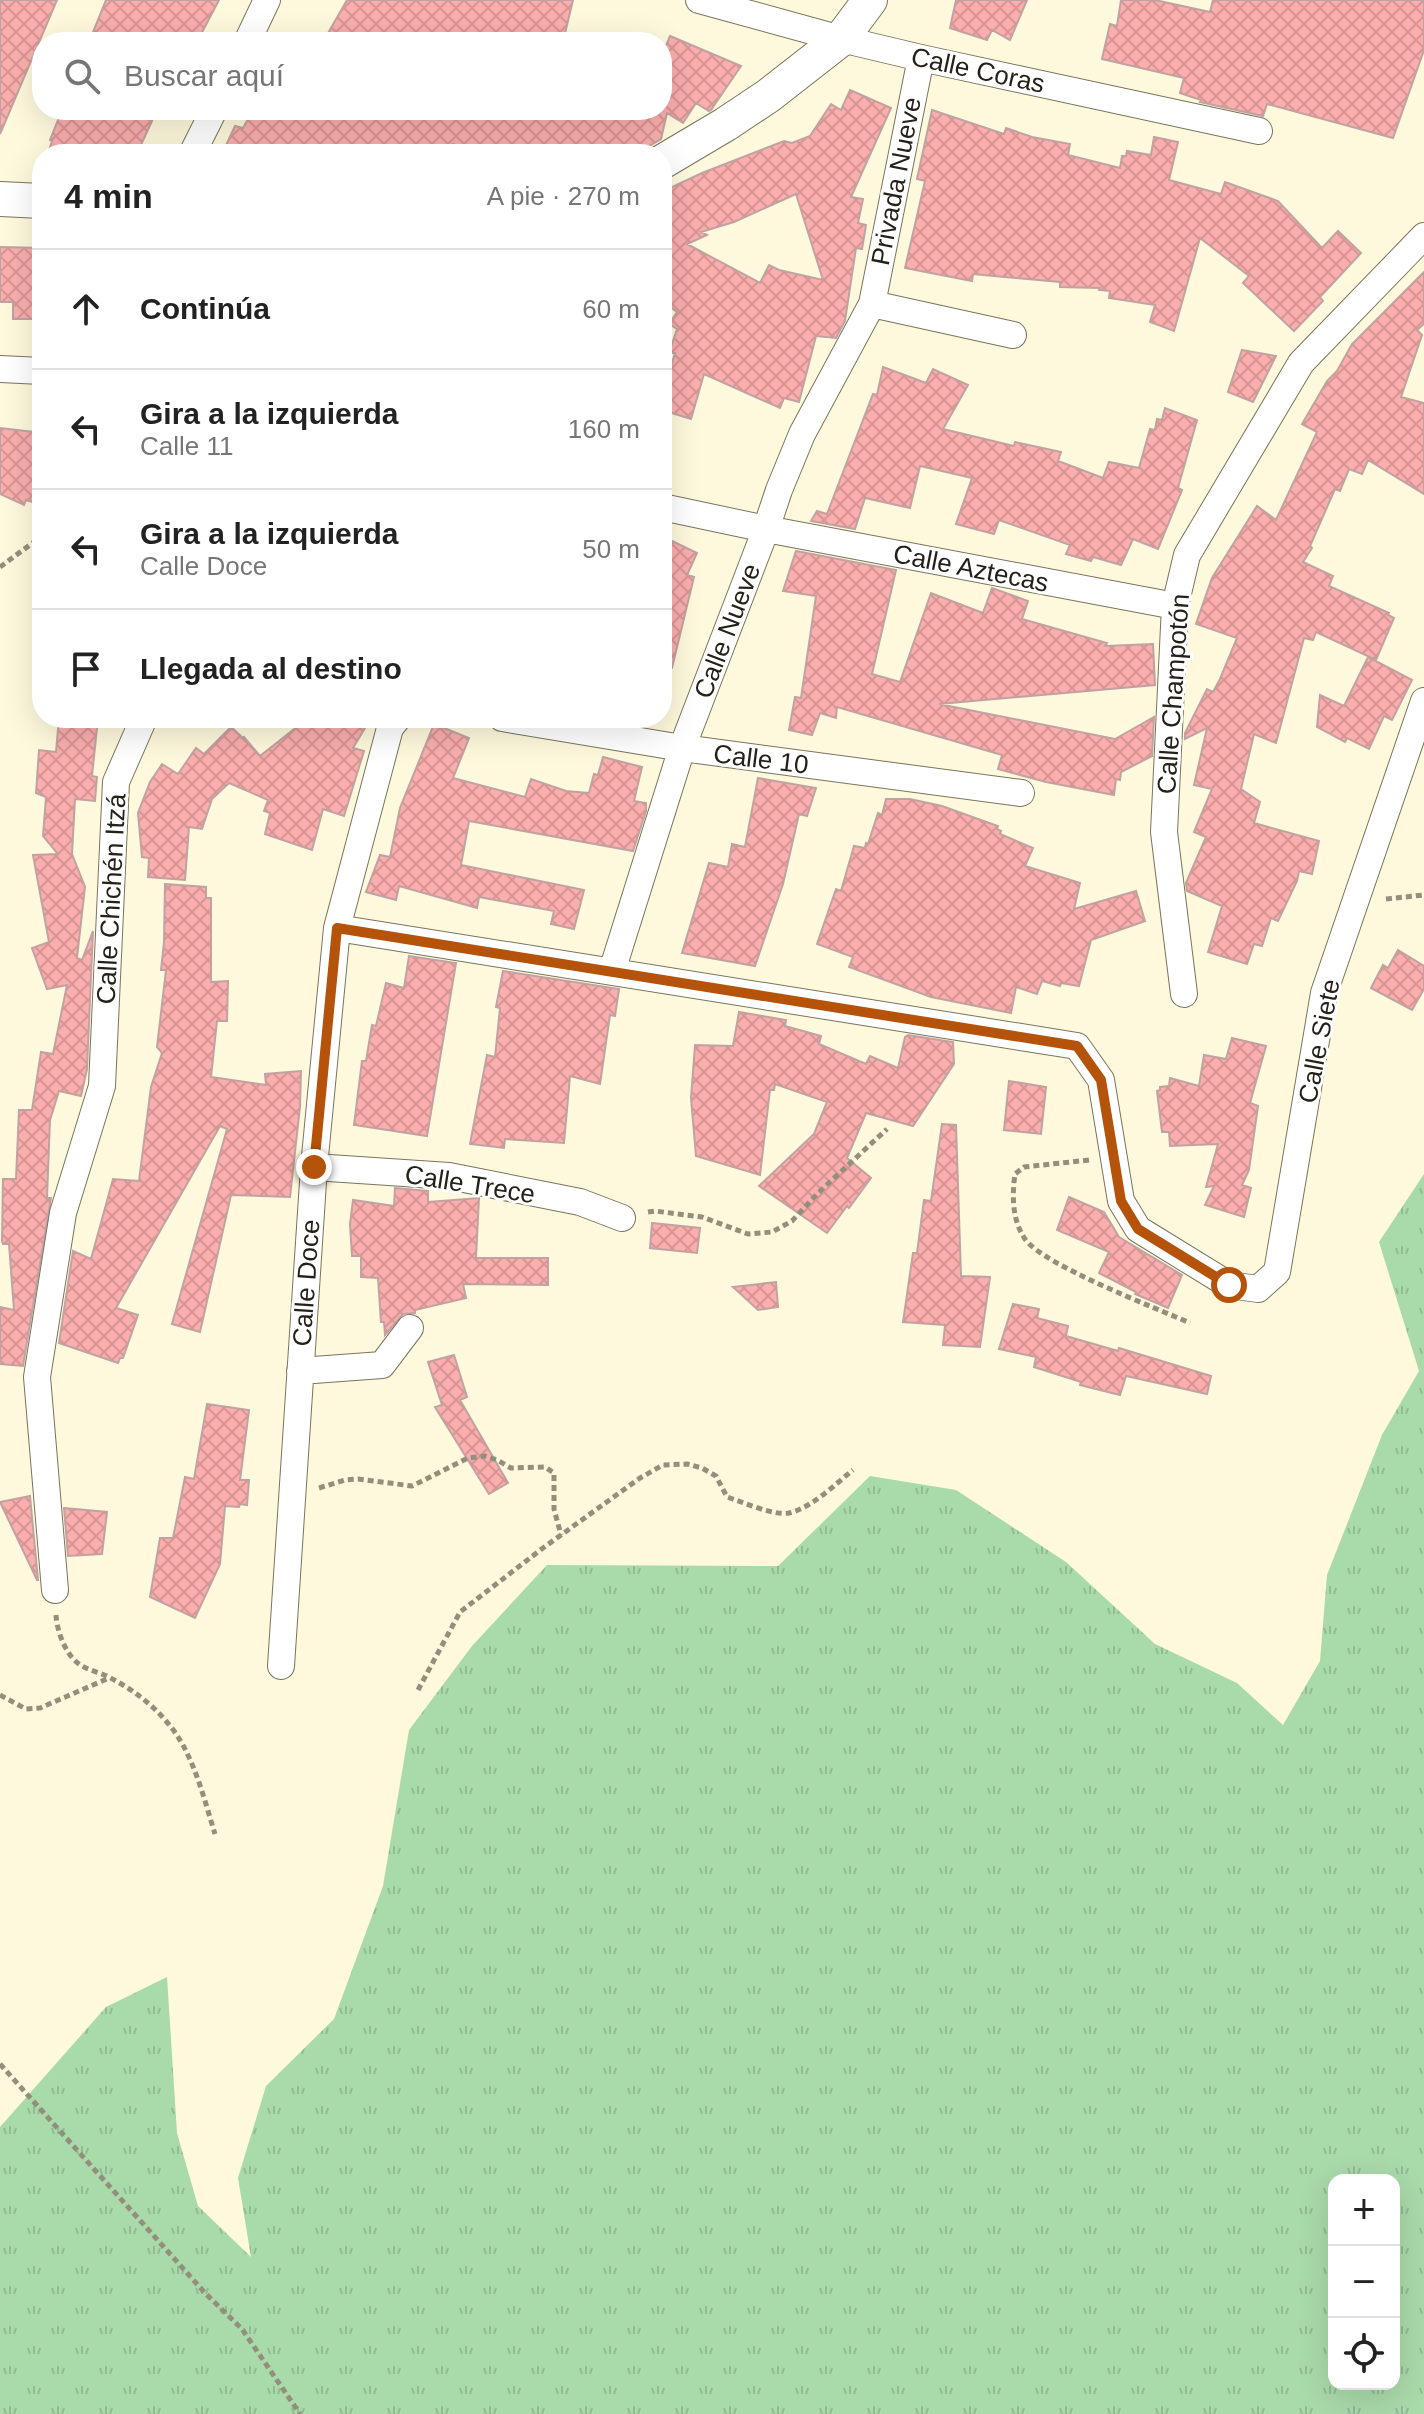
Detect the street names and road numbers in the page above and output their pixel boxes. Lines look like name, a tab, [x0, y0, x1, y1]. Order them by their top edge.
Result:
street label: Calle Coras	[908, 41, 1048, 99]
street label: Privada Nueve	[865, 94, 927, 268]
street label: Calle Aztecas	[891, 538, 1051, 598]
street label: Calle Nueve	[688, 560, 766, 702]
street label: Calle Champotón	[1151, 593, 1195, 795]
street label: Calle 10	[712, 738, 810, 780]
street label: Calle Chichén Itzá	[90, 792, 132, 1005]
street label: Calle Siete	[1292, 976, 1346, 1106]
street label: Calle Trece	[403, 1159, 537, 1209]
street label: Calle Doce	[287, 1219, 325, 1347]

